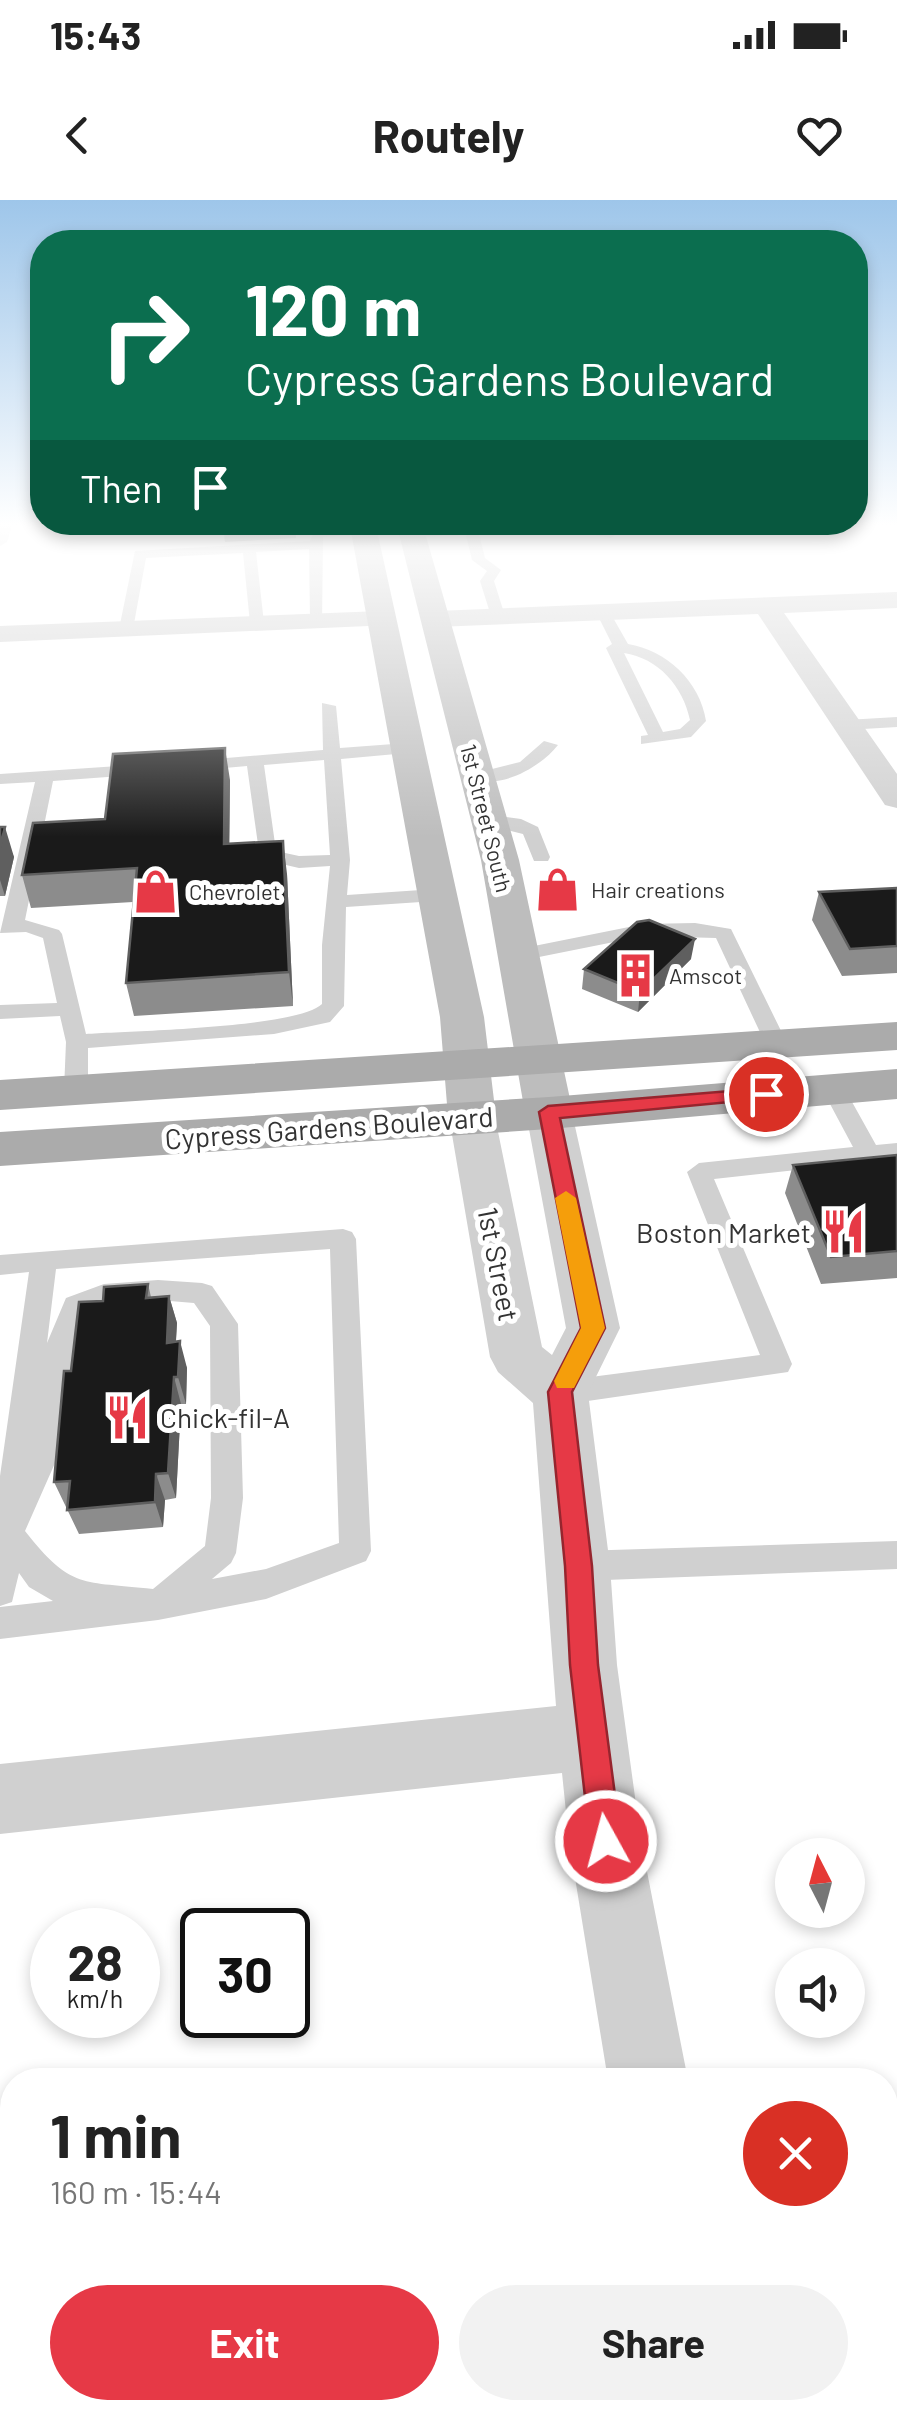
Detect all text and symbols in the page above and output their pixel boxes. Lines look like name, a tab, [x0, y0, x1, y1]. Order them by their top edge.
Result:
text: 15:43	[50, 12, 141, 58]
icon: back	[50, 108, 105, 163]
text: Routely	[373, 108, 524, 162]
icon: heart	[792, 108, 847, 163]
text: 120 m	[245, 266, 421, 350]
icon: right	[80, 270, 210, 400]
text: Cypress Gardens Boulevard	[245, 351, 774, 405]
icon: arrive	[183, 460, 238, 515]
text: Then	[80, 465, 163, 511]
street label: 1st Street South	[456, 741, 518, 895]
shop icon: Hair creations	[534, 865, 582, 913]
shop icon: Chevrolet	[132, 867, 180, 915]
place label: Hair creations	[591, 876, 725, 902]
place label: Chevrolet	[189, 878, 280, 904]
building icon: Amscot	[612, 951, 660, 999]
place label: Amscot	[669, 962, 742, 988]
pin	[724, 1052, 809, 1137]
icon: arrive	[739, 1067, 794, 1122]
street label: Cypress Gardens Boulevard	[164, 1099, 494, 1155]
street label: 1st Street	[471, 1204, 527, 1324]
restaurant icon: Boston Market	[820, 1208, 868, 1256]
place label: Boston Market	[636, 1215, 811, 1249]
restaurant icon: Chick-fil-A	[103, 1393, 151, 1441]
place label: Chick-fil-A	[160, 1400, 290, 1434]
position arrow	[554, 1789, 658, 1893]
north arrow	[775, 1838, 865, 1928]
map controls	[775, 1838, 865, 2038]
speed limit sign: 30	[180, 1908, 310, 2038]
text: 28	[67, 1931, 123, 1991]
button: sound	[775, 1948, 865, 2038]
text: km/h	[67, 1983, 123, 2013]
text: 1 min	[50, 2098, 181, 2170]
button: close	[743, 2101, 848, 2206]
text: 160 m · 15:44	[50, 2172, 222, 2210]
button: Exit	[50, 2285, 439, 2400]
button: Share	[459, 2285, 848, 2400]

